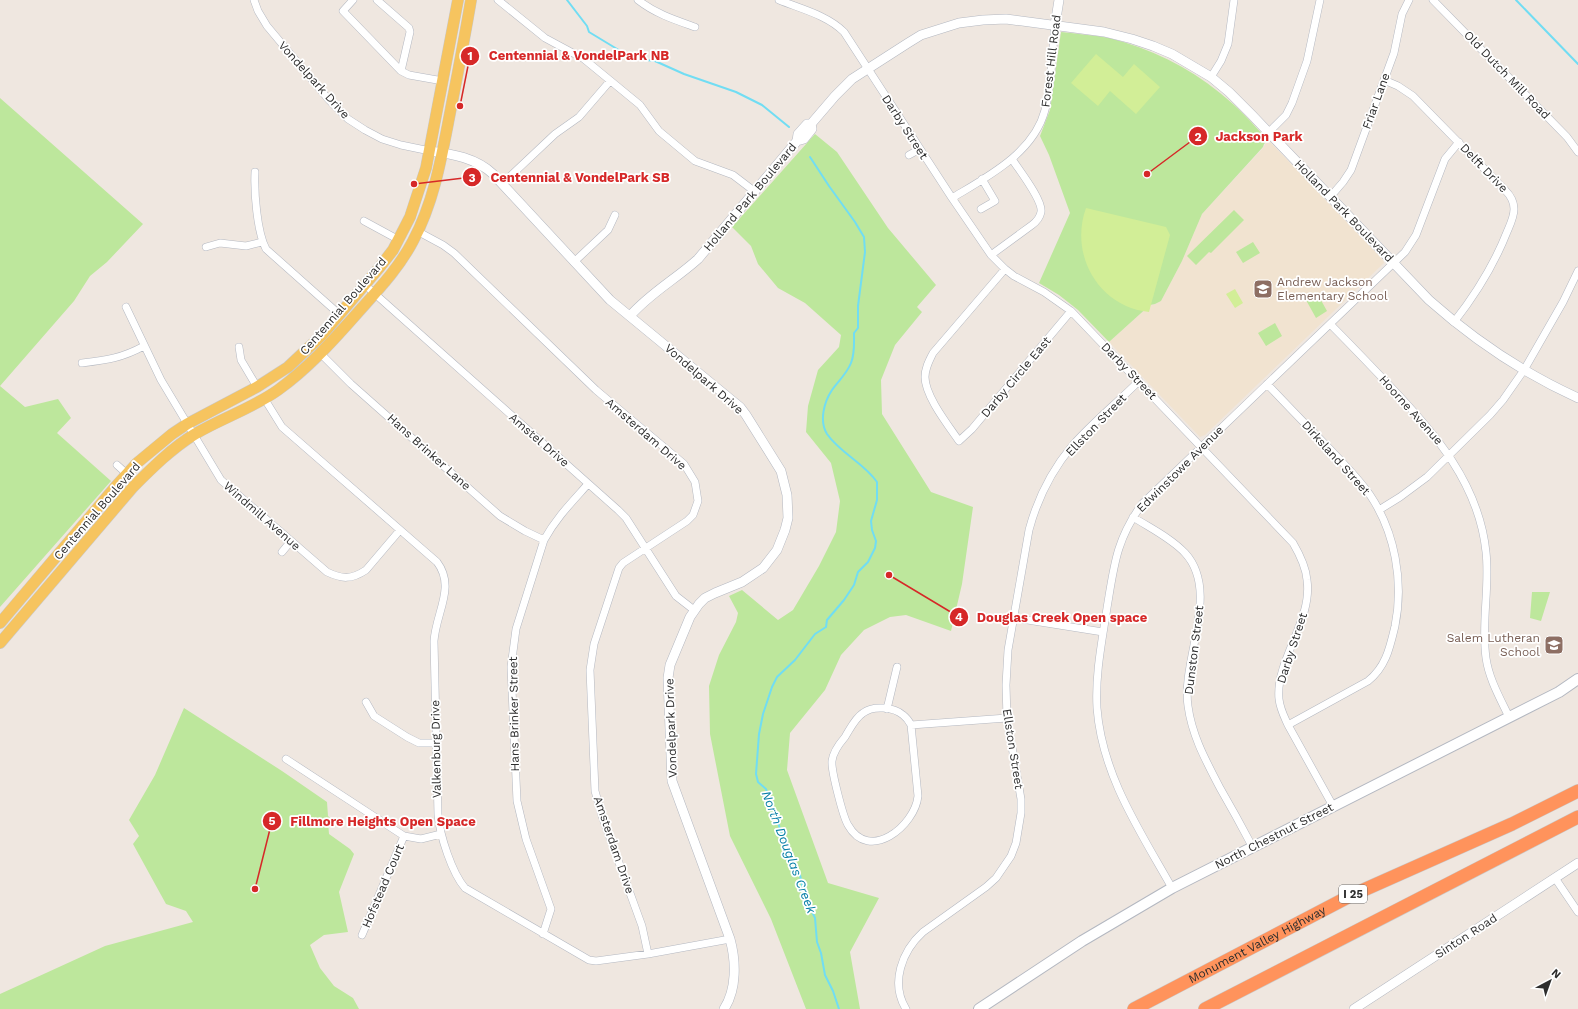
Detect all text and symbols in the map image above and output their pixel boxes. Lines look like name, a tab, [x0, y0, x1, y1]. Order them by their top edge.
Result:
street label: Forest Hill Road	[1038, 14, 1064, 108]
street label: Old Dutch Mill Road	[1461, 28, 1553, 122]
street label: Vondelpark Drive	[275, 38, 353, 122]
callout: Centennial & VondelPark NB	[460, 43, 678, 68]
text: Centennial & VondelPark NB	[489, 48, 669, 63]
text: 1	[467, 49, 473, 63]
street label: Friar Lane	[1359, 71, 1393, 131]
street label: Darby Street	[879, 92, 931, 162]
callout: Jackson Park	[1188, 124, 1311, 149]
text: Jackson Park	[1215, 129, 1303, 144]
text: 2	[1194, 130, 1202, 144]
street label: Holland Park Boulevard	[701, 140, 799, 254]
street label: Delft Drive	[1457, 141, 1511, 195]
street label: Holland Park Boulevard	[1291, 157, 1397, 265]
callout: Centennial & VondelPark SB	[462, 165, 678, 190]
text: Centennial & VondelPark SB	[490, 170, 670, 185]
text: 3	[468, 171, 476, 185]
street label: Centennial Boulevard	[297, 254, 389, 358]
place label: Andrew Jackson Elementary School	[1277, 275, 1388, 303]
school or university icon: Andrew Jackson Elementary School	[1252, 278, 1274, 300]
street label: Darby Circle East	[978, 334, 1054, 420]
street label: Darby Street	[1098, 340, 1160, 402]
street label: Vondelpark Drive	[662, 341, 746, 417]
street label: Hoorne Avenue	[1376, 372, 1446, 448]
street label: Ellston Street	[1063, 391, 1129, 459]
street label: Amsterdam Drive	[603, 395, 689, 473]
street label: Amstel Drive	[506, 410, 572, 470]
street label: Hans Brinker Lane	[384, 411, 474, 493]
street label: Dirksland Street	[1299, 418, 1373, 498]
street label: Edwinstowe Avenue	[1134, 423, 1226, 515]
street label: Centennial Boulevard	[51, 459, 143, 563]
street label: Windmill Avenue	[221, 479, 303, 553]
callout: Douglas Creek Open space	[949, 605, 1155, 630]
street label: Dunston Street	[1182, 605, 1206, 695]
text: 4	[955, 610, 963, 624]
text: Douglas Creek Open space	[977, 610, 1148, 625]
street label: Darby Street	[1274, 611, 1310, 685]
place label: Salem Lutheran School	[1447, 631, 1540, 659]
school or university icon: Salem Lutheran School	[1543, 634, 1565, 656]
street label: Hans Brinker Street	[506, 656, 522, 772]
street label: Vondelpark Drive	[662, 678, 680, 778]
street label: Valkenburg Drive	[428, 700, 444, 798]
street label: Ellston Street	[1000, 708, 1026, 790]
water label: North Douglas Creek	[759, 789, 820, 916]
street label: Amsterdam Drive	[591, 794, 637, 896]
street label: North Chestnut Street	[1212, 800, 1336, 872]
callout: Fillmore Heights Open Space	[262, 809, 484, 834]
text: 5	[269, 814, 276, 828]
text: Fillmore Heights Open Space	[290, 814, 476, 829]
street label: Hofstead Court	[359, 842, 407, 930]
road number: I 25	[1339, 885, 1367, 903]
street label: Monument Valley Highway	[1186, 903, 1329, 986]
street label: Sinton Road	[1432, 911, 1500, 961]
north arrow	[1530, 961, 1570, 1001]
text: N	[1549, 966, 1564, 981]

